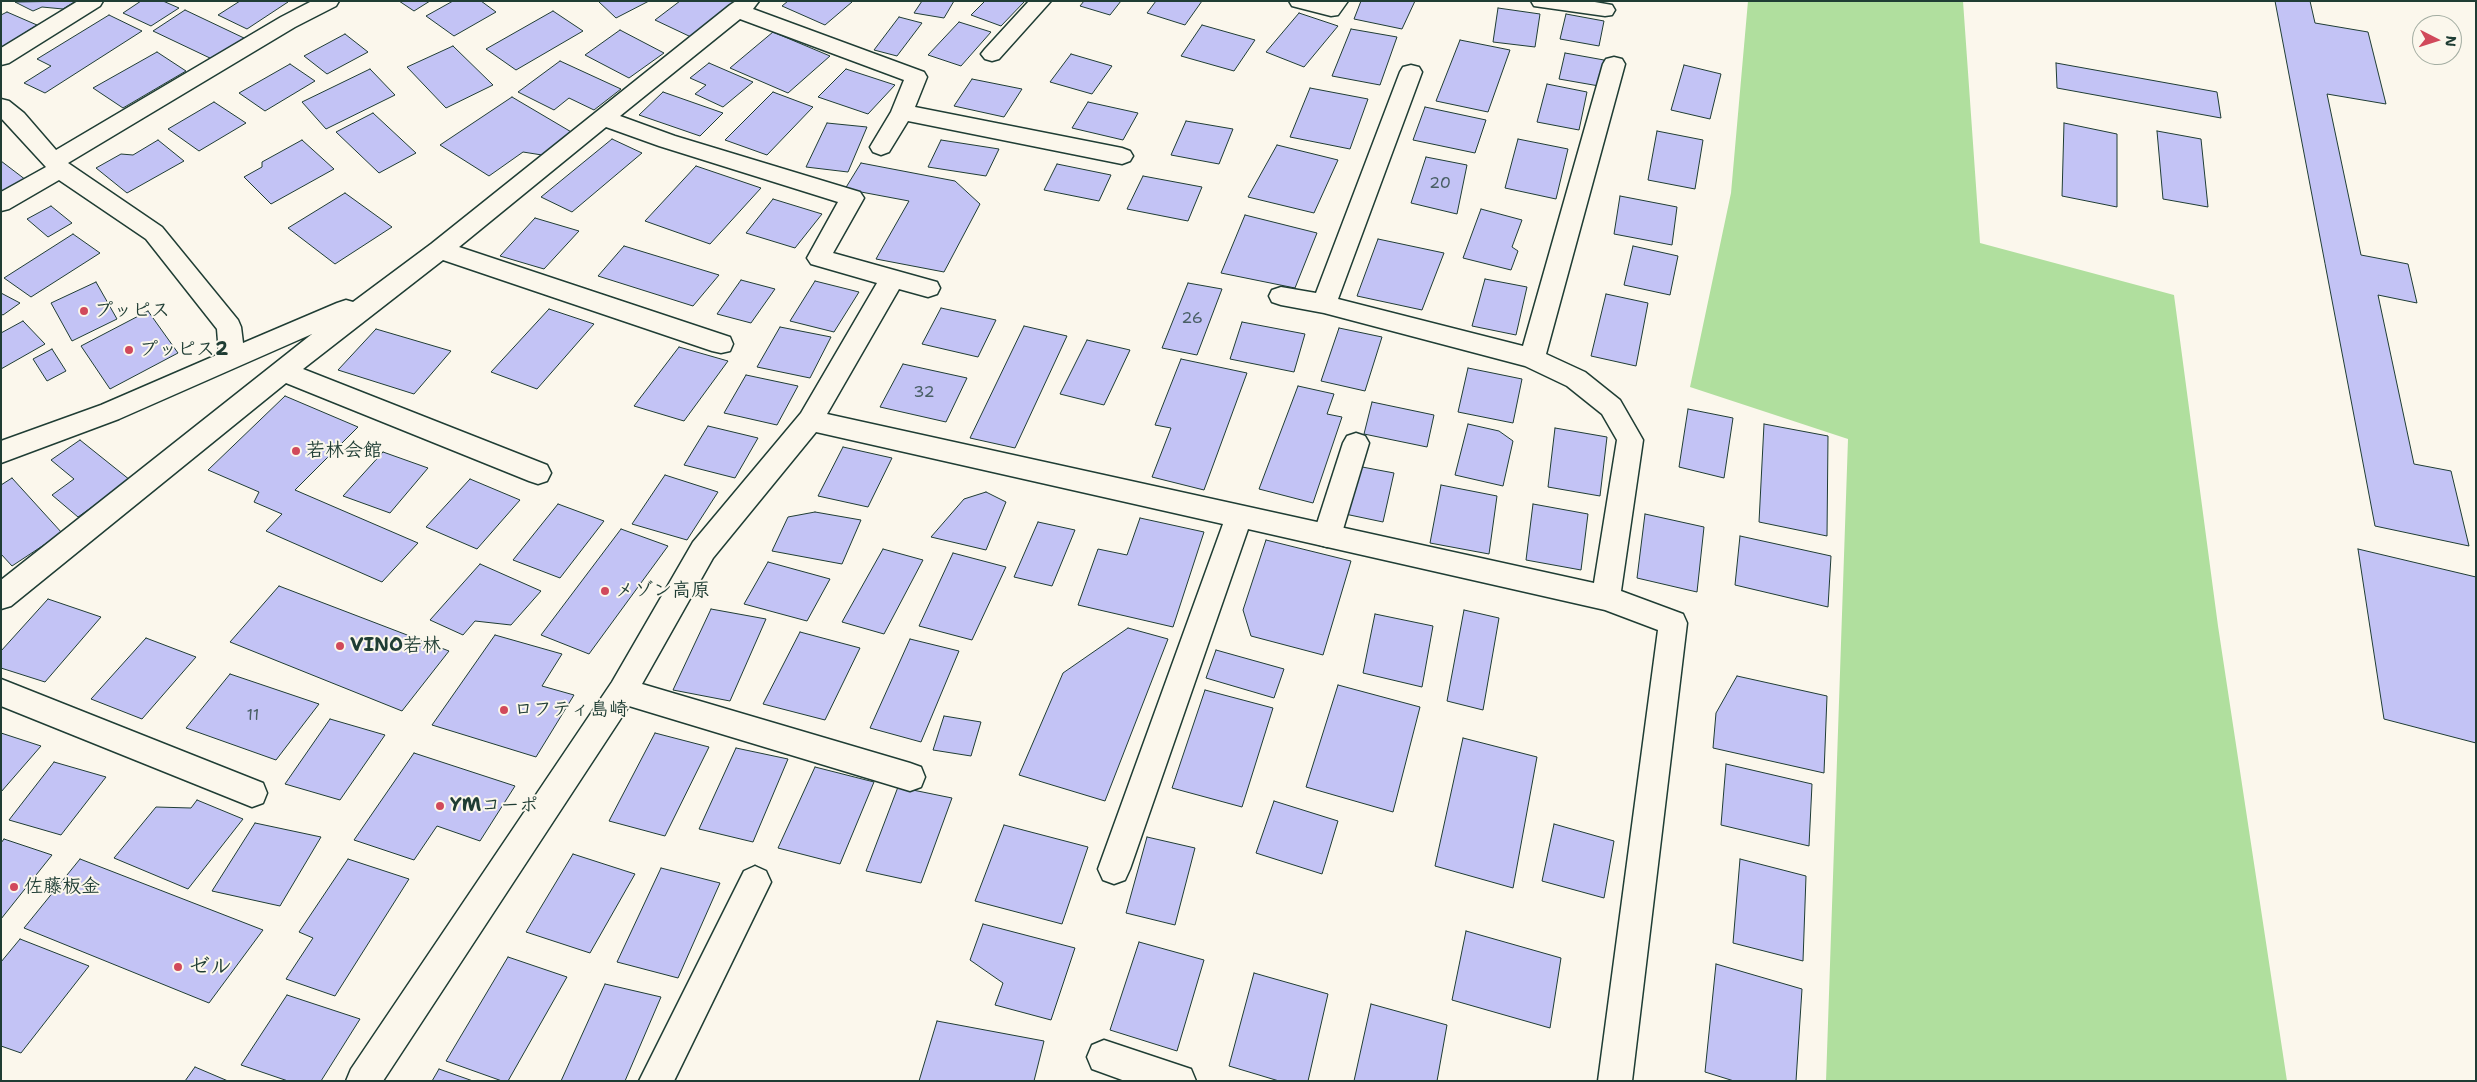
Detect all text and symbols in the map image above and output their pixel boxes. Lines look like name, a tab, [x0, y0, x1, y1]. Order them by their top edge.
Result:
north arrow	[2412, 15, 2462, 65]
text: N	[2441, 35, 2460, 48]
house number: 20	[1429, 174, 1451, 194]
place label: プッピス	[94, 300, 170, 322]
marker: プッピス	[78, 305, 90, 317]
house number: 26	[1181, 309, 1203, 329]
place label: プッピス2	[139, 339, 228, 361]
marker: プッピス2	[123, 344, 135, 356]
house number: 32	[913, 383, 935, 403]
place label: 若林会館	[306, 440, 382, 462]
marker: 若林会館	[290, 445, 302, 457]
place label: メゾン高原	[615, 580, 710, 602]
marker: メゾン高原	[599, 585, 611, 597]
place label: VINO若林	[350, 635, 441, 657]
marker: VINO若林	[334, 640, 346, 652]
place label: ロフティ島崎	[514, 699, 628, 721]
marker: ロフティ島崎	[498, 704, 510, 716]
house number: 11	[247, 706, 259, 726]
place label: YMコーポ	[450, 795, 538, 817]
marker: YMコーポ	[434, 800, 446, 812]
place label: 佐藤板金	[24, 876, 100, 898]
marker: 佐藤板金	[8, 881, 20, 893]
place label: ゼル	[188, 954, 232, 980]
marker: ゼル	[172, 961, 184, 973]

